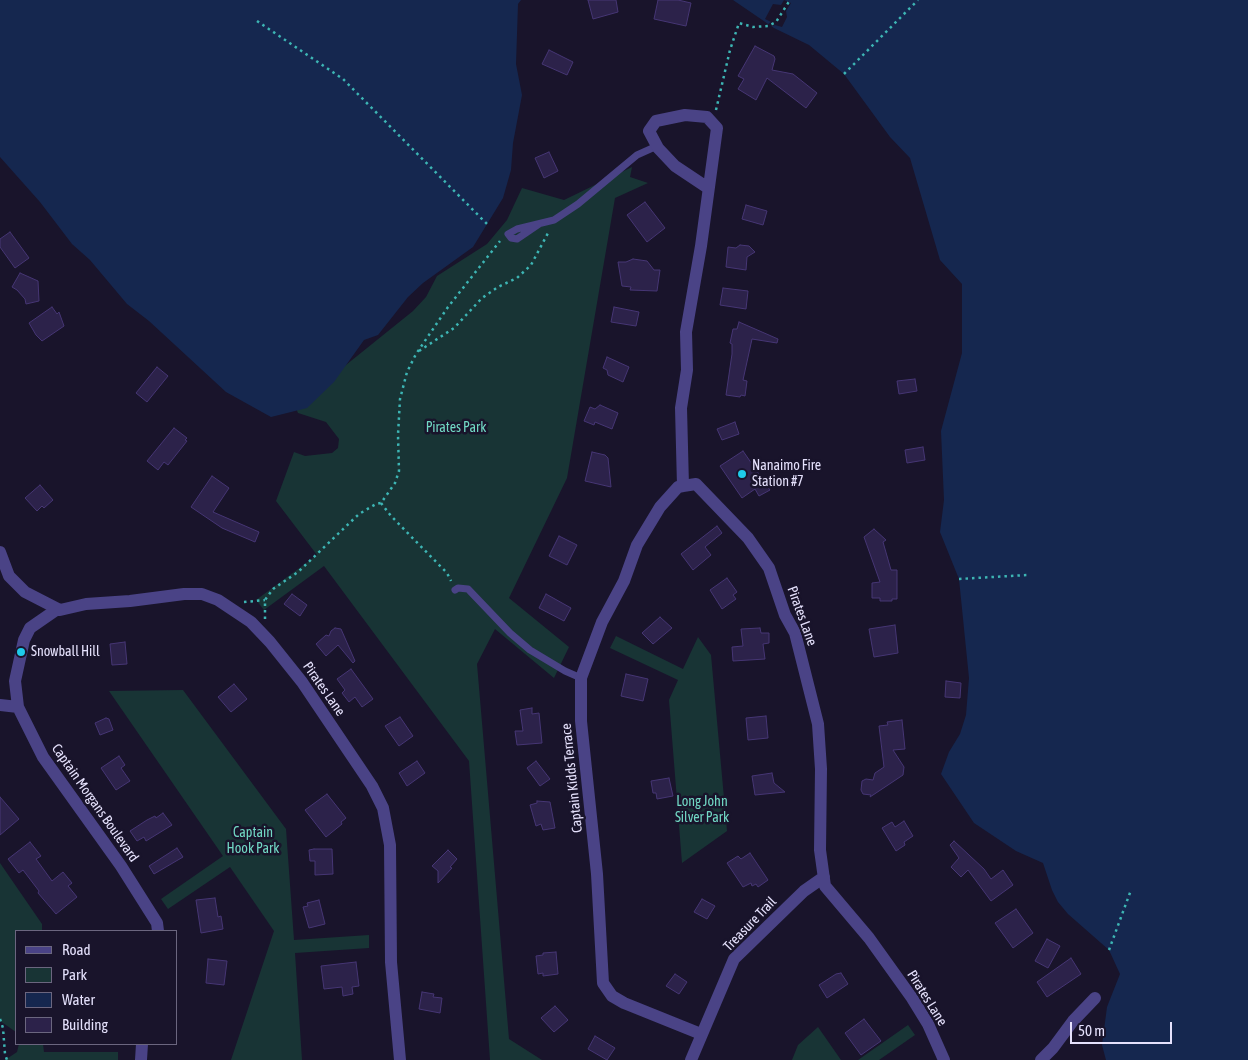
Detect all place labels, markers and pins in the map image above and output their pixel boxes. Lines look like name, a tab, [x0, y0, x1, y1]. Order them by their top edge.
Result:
place label: Nanaimo Fire Station #7	[752, 458, 821, 491]
marker: Nanaimo Fire Station #7	[736, 468, 748, 480]
place label: Snowball Hill	[31, 644, 100, 660]
marker: Snowball Hill	[15, 646, 27, 658]

